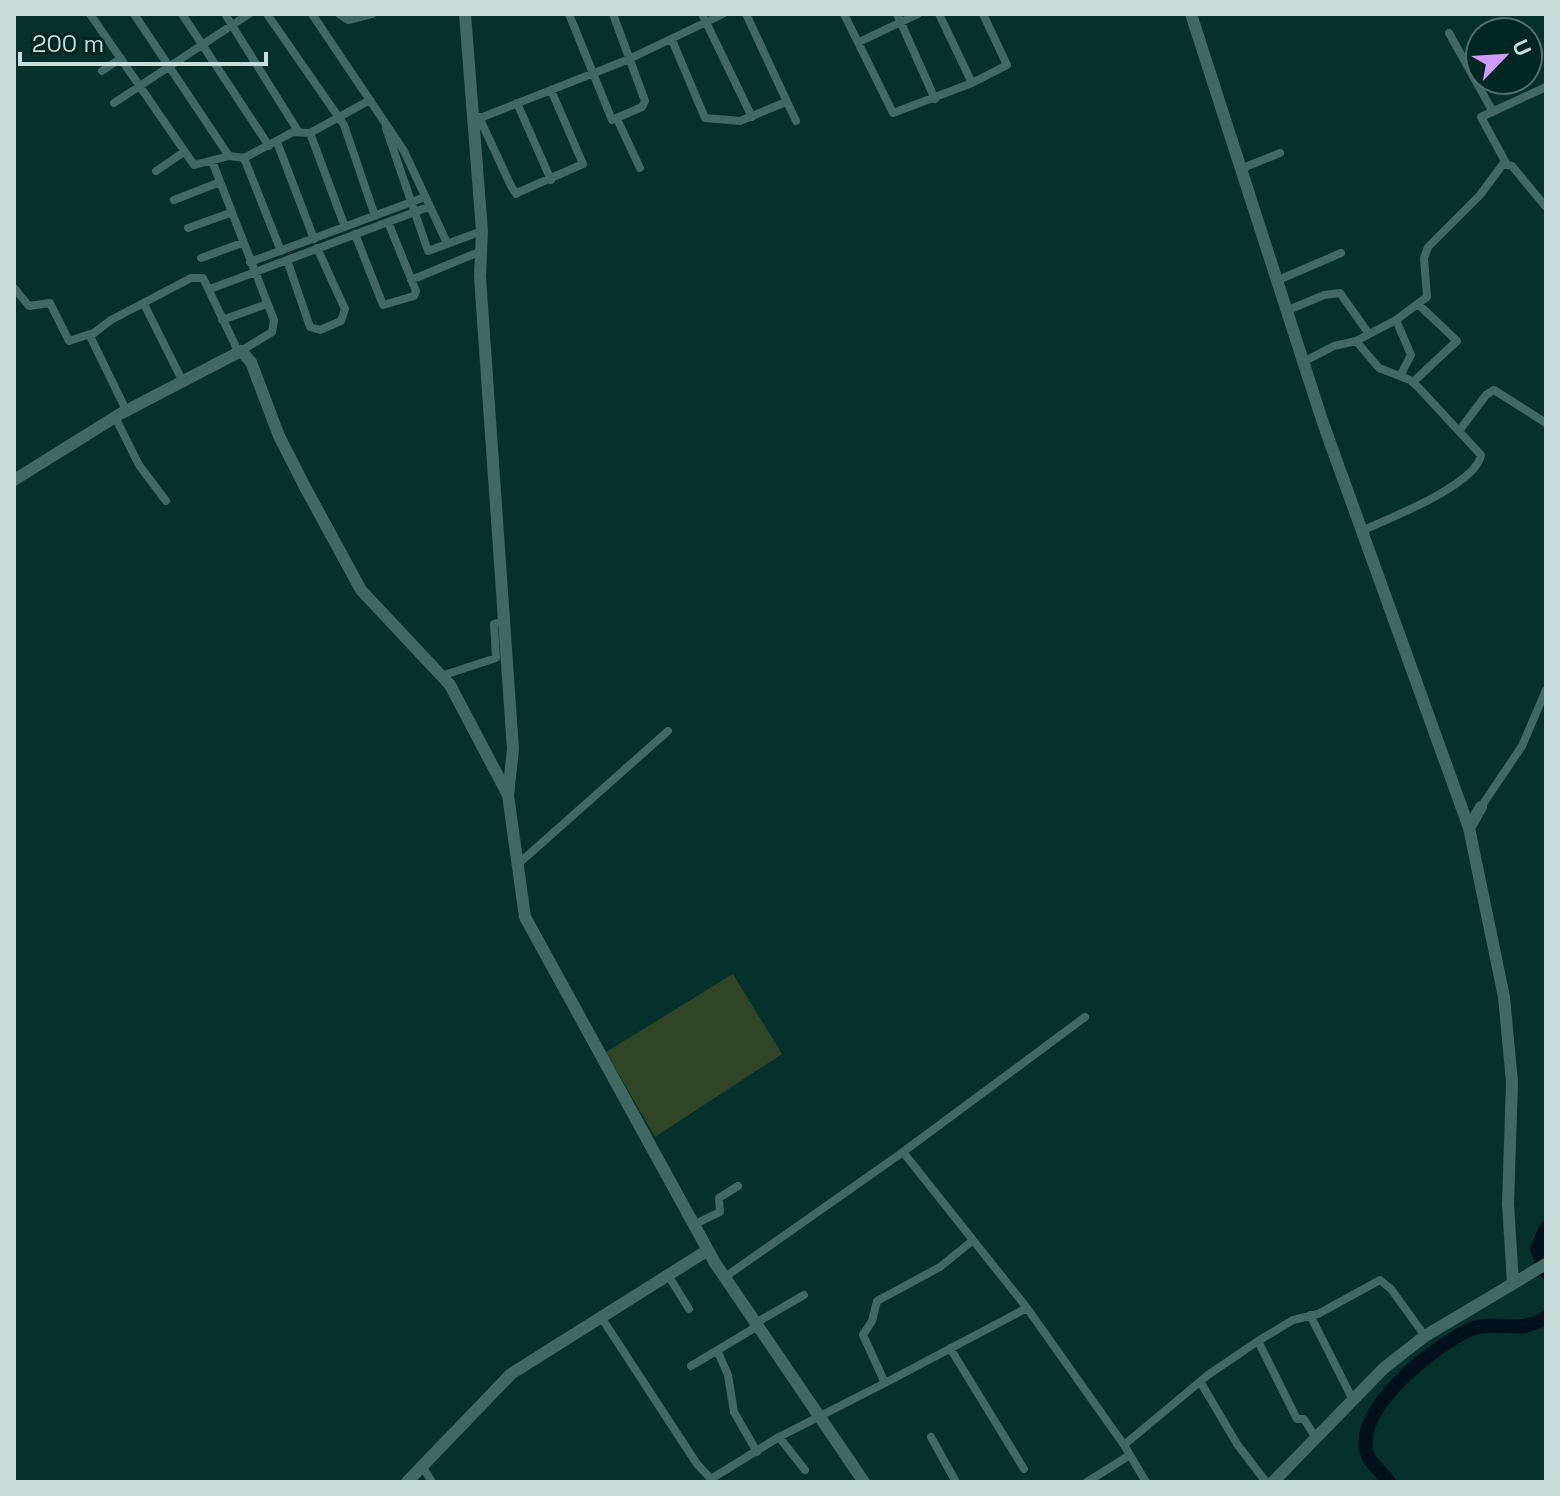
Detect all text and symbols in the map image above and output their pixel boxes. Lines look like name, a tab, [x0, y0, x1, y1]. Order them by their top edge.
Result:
scale bar	[20, 16, 266, 66]
north arrow	[1464, 16, 1544, 96]
text: 200 m	[32, 28, 104, 59]
text: U	[1506, 35, 1538, 60]

